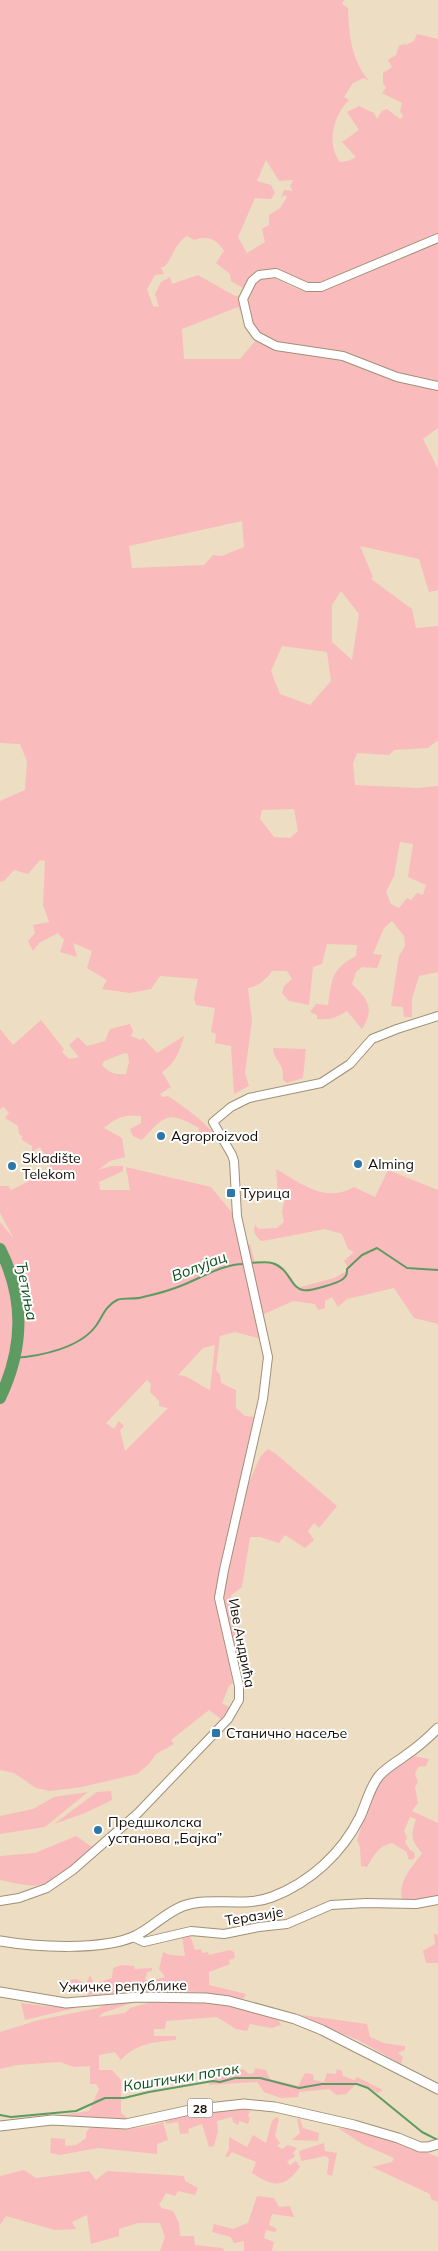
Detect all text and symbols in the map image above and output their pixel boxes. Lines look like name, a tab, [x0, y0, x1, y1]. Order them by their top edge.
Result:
place label: Agroproizvod	[171, 1127, 258, 1145]
marker: Agroproizvod	[155, 1130, 167, 1142]
place label: Skladište Telekom	[22, 1149, 81, 1183]
place label: Alming	[368, 1155, 414, 1173]
marker: Alming	[352, 1158, 364, 1170]
marker: Skladište Telekom	[6, 1160, 18, 1172]
place label: Турица	[241, 1184, 290, 1202]
marker: Турица	[225, 1187, 237, 1199]
water label: Волујац	[169, 1247, 229, 1285]
water label: Ђетиња	[12, 1260, 42, 1322]
street label: Иве Андрића	[225, 1597, 259, 1689]
place label: Станично насеље	[226, 1724, 347, 1742]
marker: Станично насеље	[210, 1727, 222, 1739]
place label: Предшколска установа „Бајка”	[108, 1813, 222, 1847]
marker: Предшколска установа „Бајка”	[92, 1824, 104, 1836]
street label: Теразије	[224, 1902, 285, 1929]
street label: Ужичке републике	[58, 1976, 187, 1996]
water label: Коштички поток	[122, 2058, 241, 2096]
road number: 28	[188, 2098, 212, 2118]

